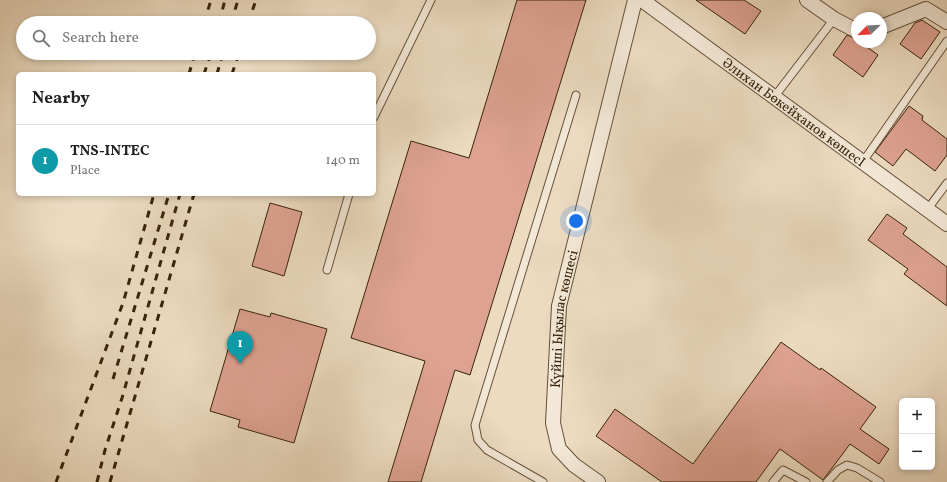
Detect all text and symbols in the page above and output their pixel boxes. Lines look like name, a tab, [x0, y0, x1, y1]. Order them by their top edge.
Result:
north arrow	[851, 12, 887, 48]
search box	[16, 16, 376, 60]
icon: search	[30, 27, 52, 49]
text: Search here	[62, 28, 139, 49]
street label: Әлихан Бөкейханов көшесI	[718, 54, 869, 172]
text: Nearby	[32, 87, 90, 110]
text: TNS-INTEC	[70, 141, 150, 162]
text: 1	[42, 152, 48, 170]
text: 140 m	[326, 152, 360, 170]
text: Place	[70, 162, 100, 180]
your location	[566, 211, 586, 231]
street label: Күйші Ықылас көшесі	[547, 248, 584, 388]
pin: 1	[227, 331, 253, 364]
map controls	[899, 398, 935, 470]
button: +	[899, 398, 935, 434]
button: −	[899, 434, 935, 470]

